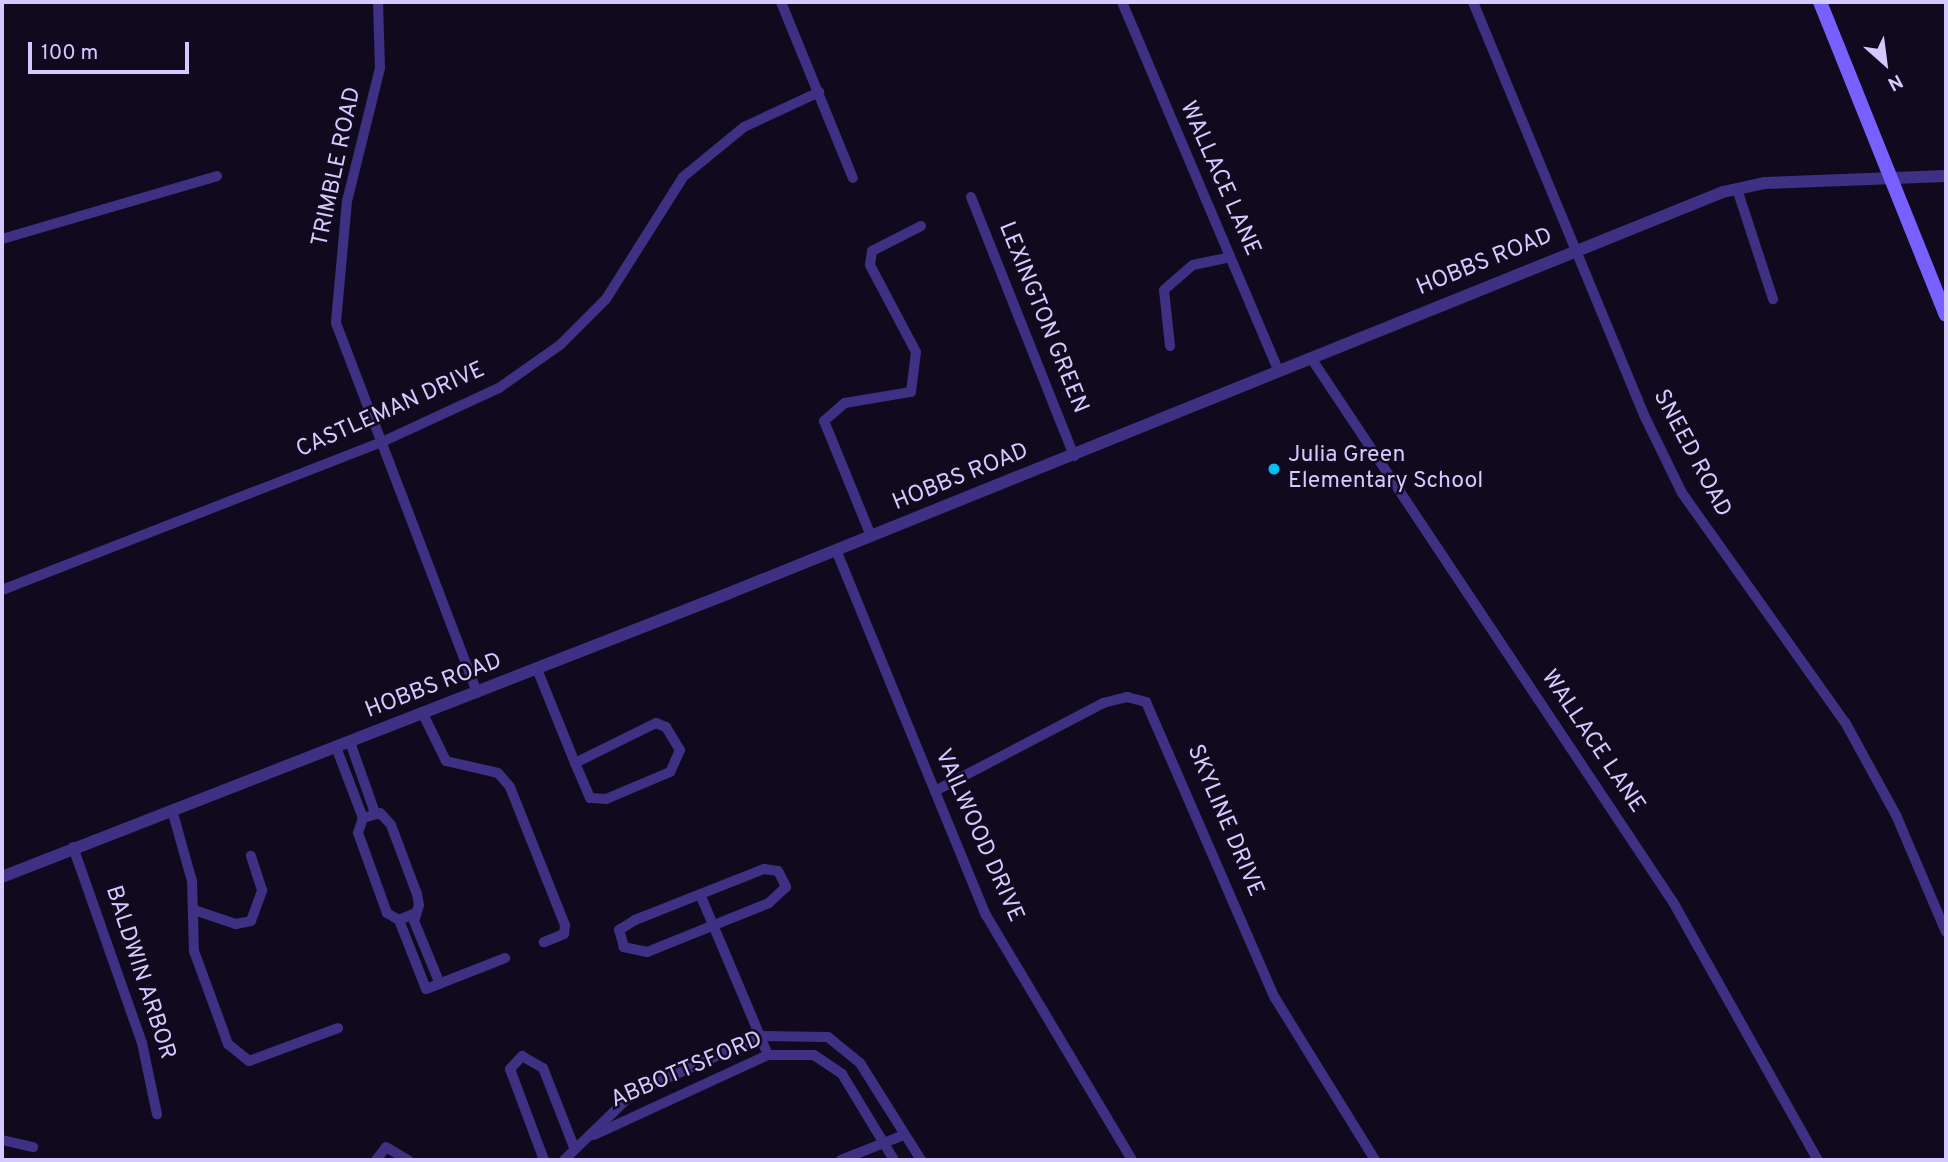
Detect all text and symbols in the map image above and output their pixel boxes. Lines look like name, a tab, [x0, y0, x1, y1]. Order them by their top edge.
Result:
scale bar	[32, 28, 192, 72]
north arrow	[1850, 28, 1920, 98]
text: 100 m	[41, 40, 98, 67]
text: N	[1883, 68, 1907, 95]
street label: TRIMBLE ROAD	[308, 85, 368, 249]
street label: WALLACE LANE	[1173, 97, 1265, 261]
street label: LEXINGTON GREEN	[991, 218, 1093, 418]
street label: HOBBS ROAD	[1413, 223, 1557, 303]
street label: CASTLEMAN DRIVE	[293, 357, 489, 465]
street label: SNEED ROAD	[1646, 386, 1736, 522]
street label: HOBBS ROAD	[889, 438, 1033, 518]
place label: Julia Green Elementary School	[1288, 442, 1483, 496]
marker: Julia Green Elementary School	[1266, 461, 1282, 477]
street label: HOBBS ROAD	[362, 648, 506, 726]
street label: WALLACE LANE	[1534, 665, 1650, 819]
street label: SKYLINE DRIVE	[1180, 741, 1268, 901]
street label: VAILWOOD DRIVE	[927, 745, 1029, 927]
street label: BALDWIN ARBOR	[98, 882, 180, 1064]
street label: ABBOTTSFORD	[607, 1027, 767, 1115]

